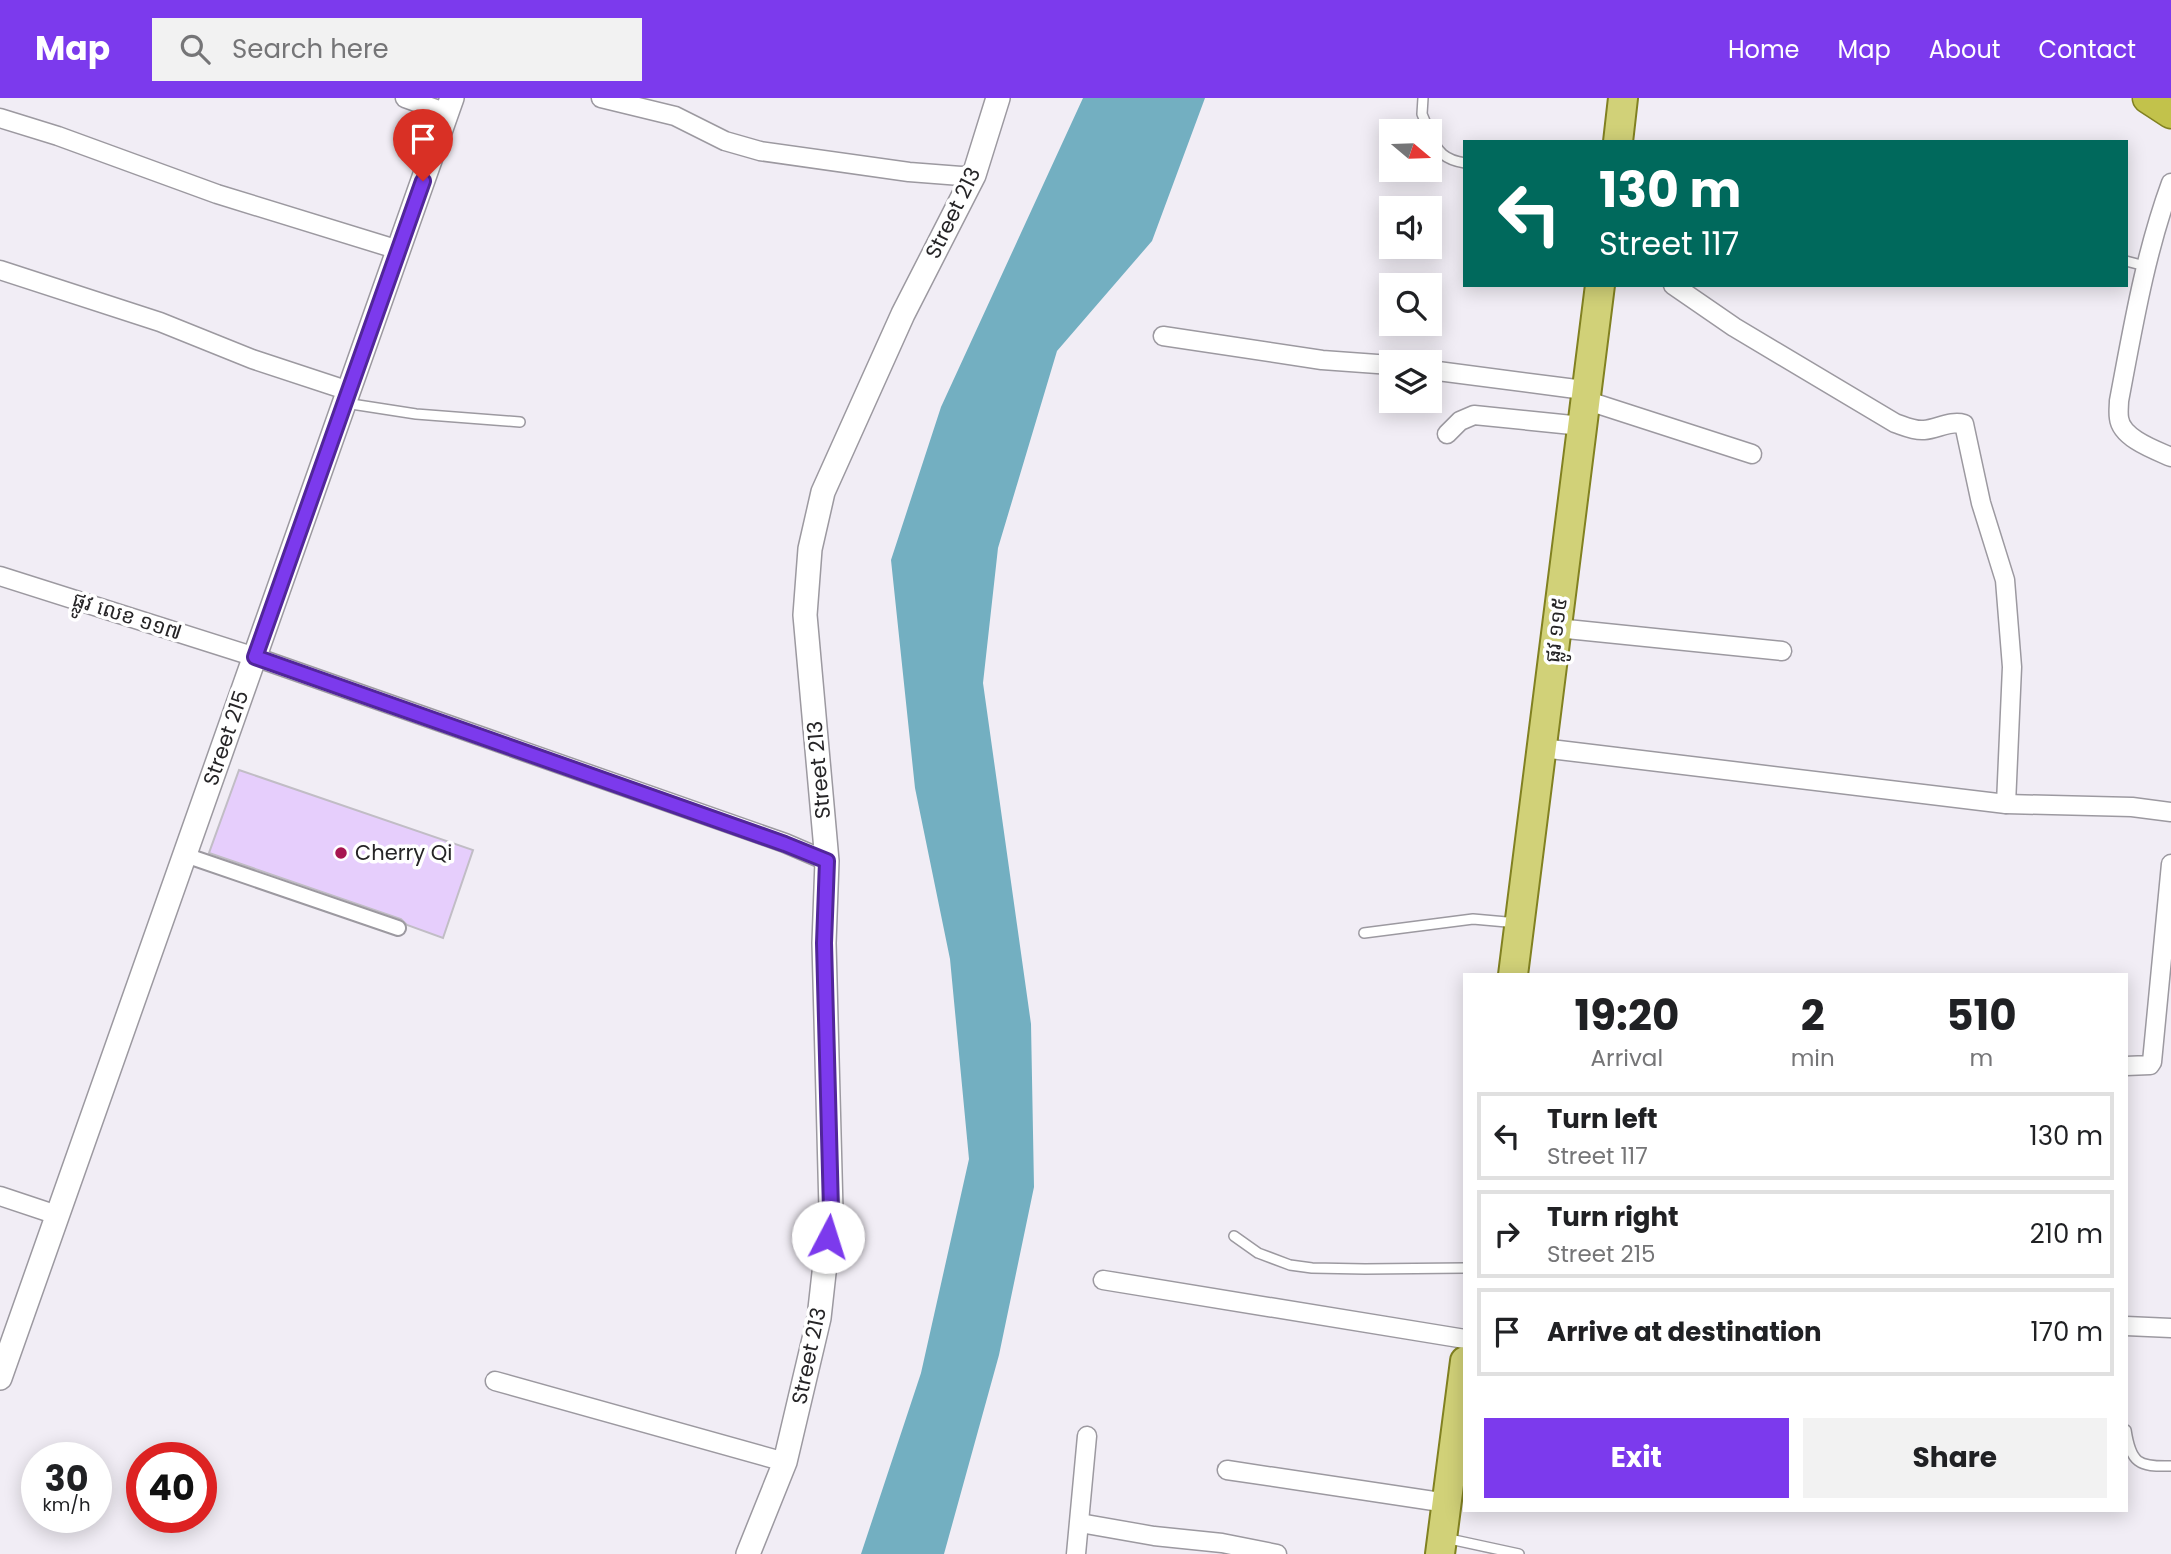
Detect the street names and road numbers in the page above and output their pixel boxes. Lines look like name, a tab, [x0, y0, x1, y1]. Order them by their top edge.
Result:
street label: Street 213	[918, 162, 987, 263]
street label: ផ្លូវ លេខ ១១៧	[67, 584, 186, 652]
street label: ផ្លូវ ១១៥	[1537, 596, 1579, 665]
street label: Street 215	[196, 686, 255, 789]
street label: Street 213	[800, 720, 837, 820]
street label: Street 213	[784, 1305, 833, 1407]

